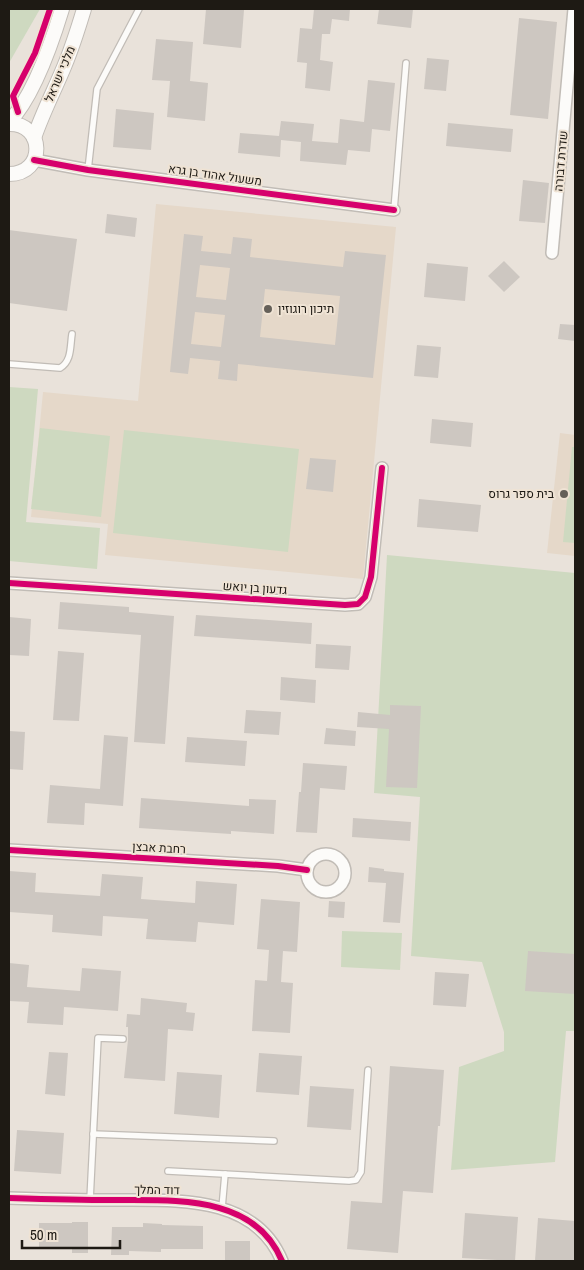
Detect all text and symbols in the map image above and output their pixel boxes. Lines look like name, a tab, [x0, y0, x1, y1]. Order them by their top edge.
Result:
street label: מלכי ישראל	[41, 43, 79, 105]
street label: שדרת דבורה	[550, 130, 572, 192]
street label: משעול אהוד בן גרא	[167, 160, 263, 190]
place label: תיכון רוגוזין	[278, 301, 334, 317]
marker: תיכון רוגוזין	[262, 303, 274, 315]
place label: בית ספר גרוס	[488, 486, 555, 502]
marker: בית ספר גרוס	[558, 488, 570, 500]
street label: גדעון בן יואש	[222, 578, 288, 598]
street label: רחבת אבצן	[132, 839, 186, 857]
street label: דוד המלך	[134, 1182, 180, 1198]
scale bar	[22, 1218, 120, 1250]
text: 50 m	[30, 1224, 57, 1245]

